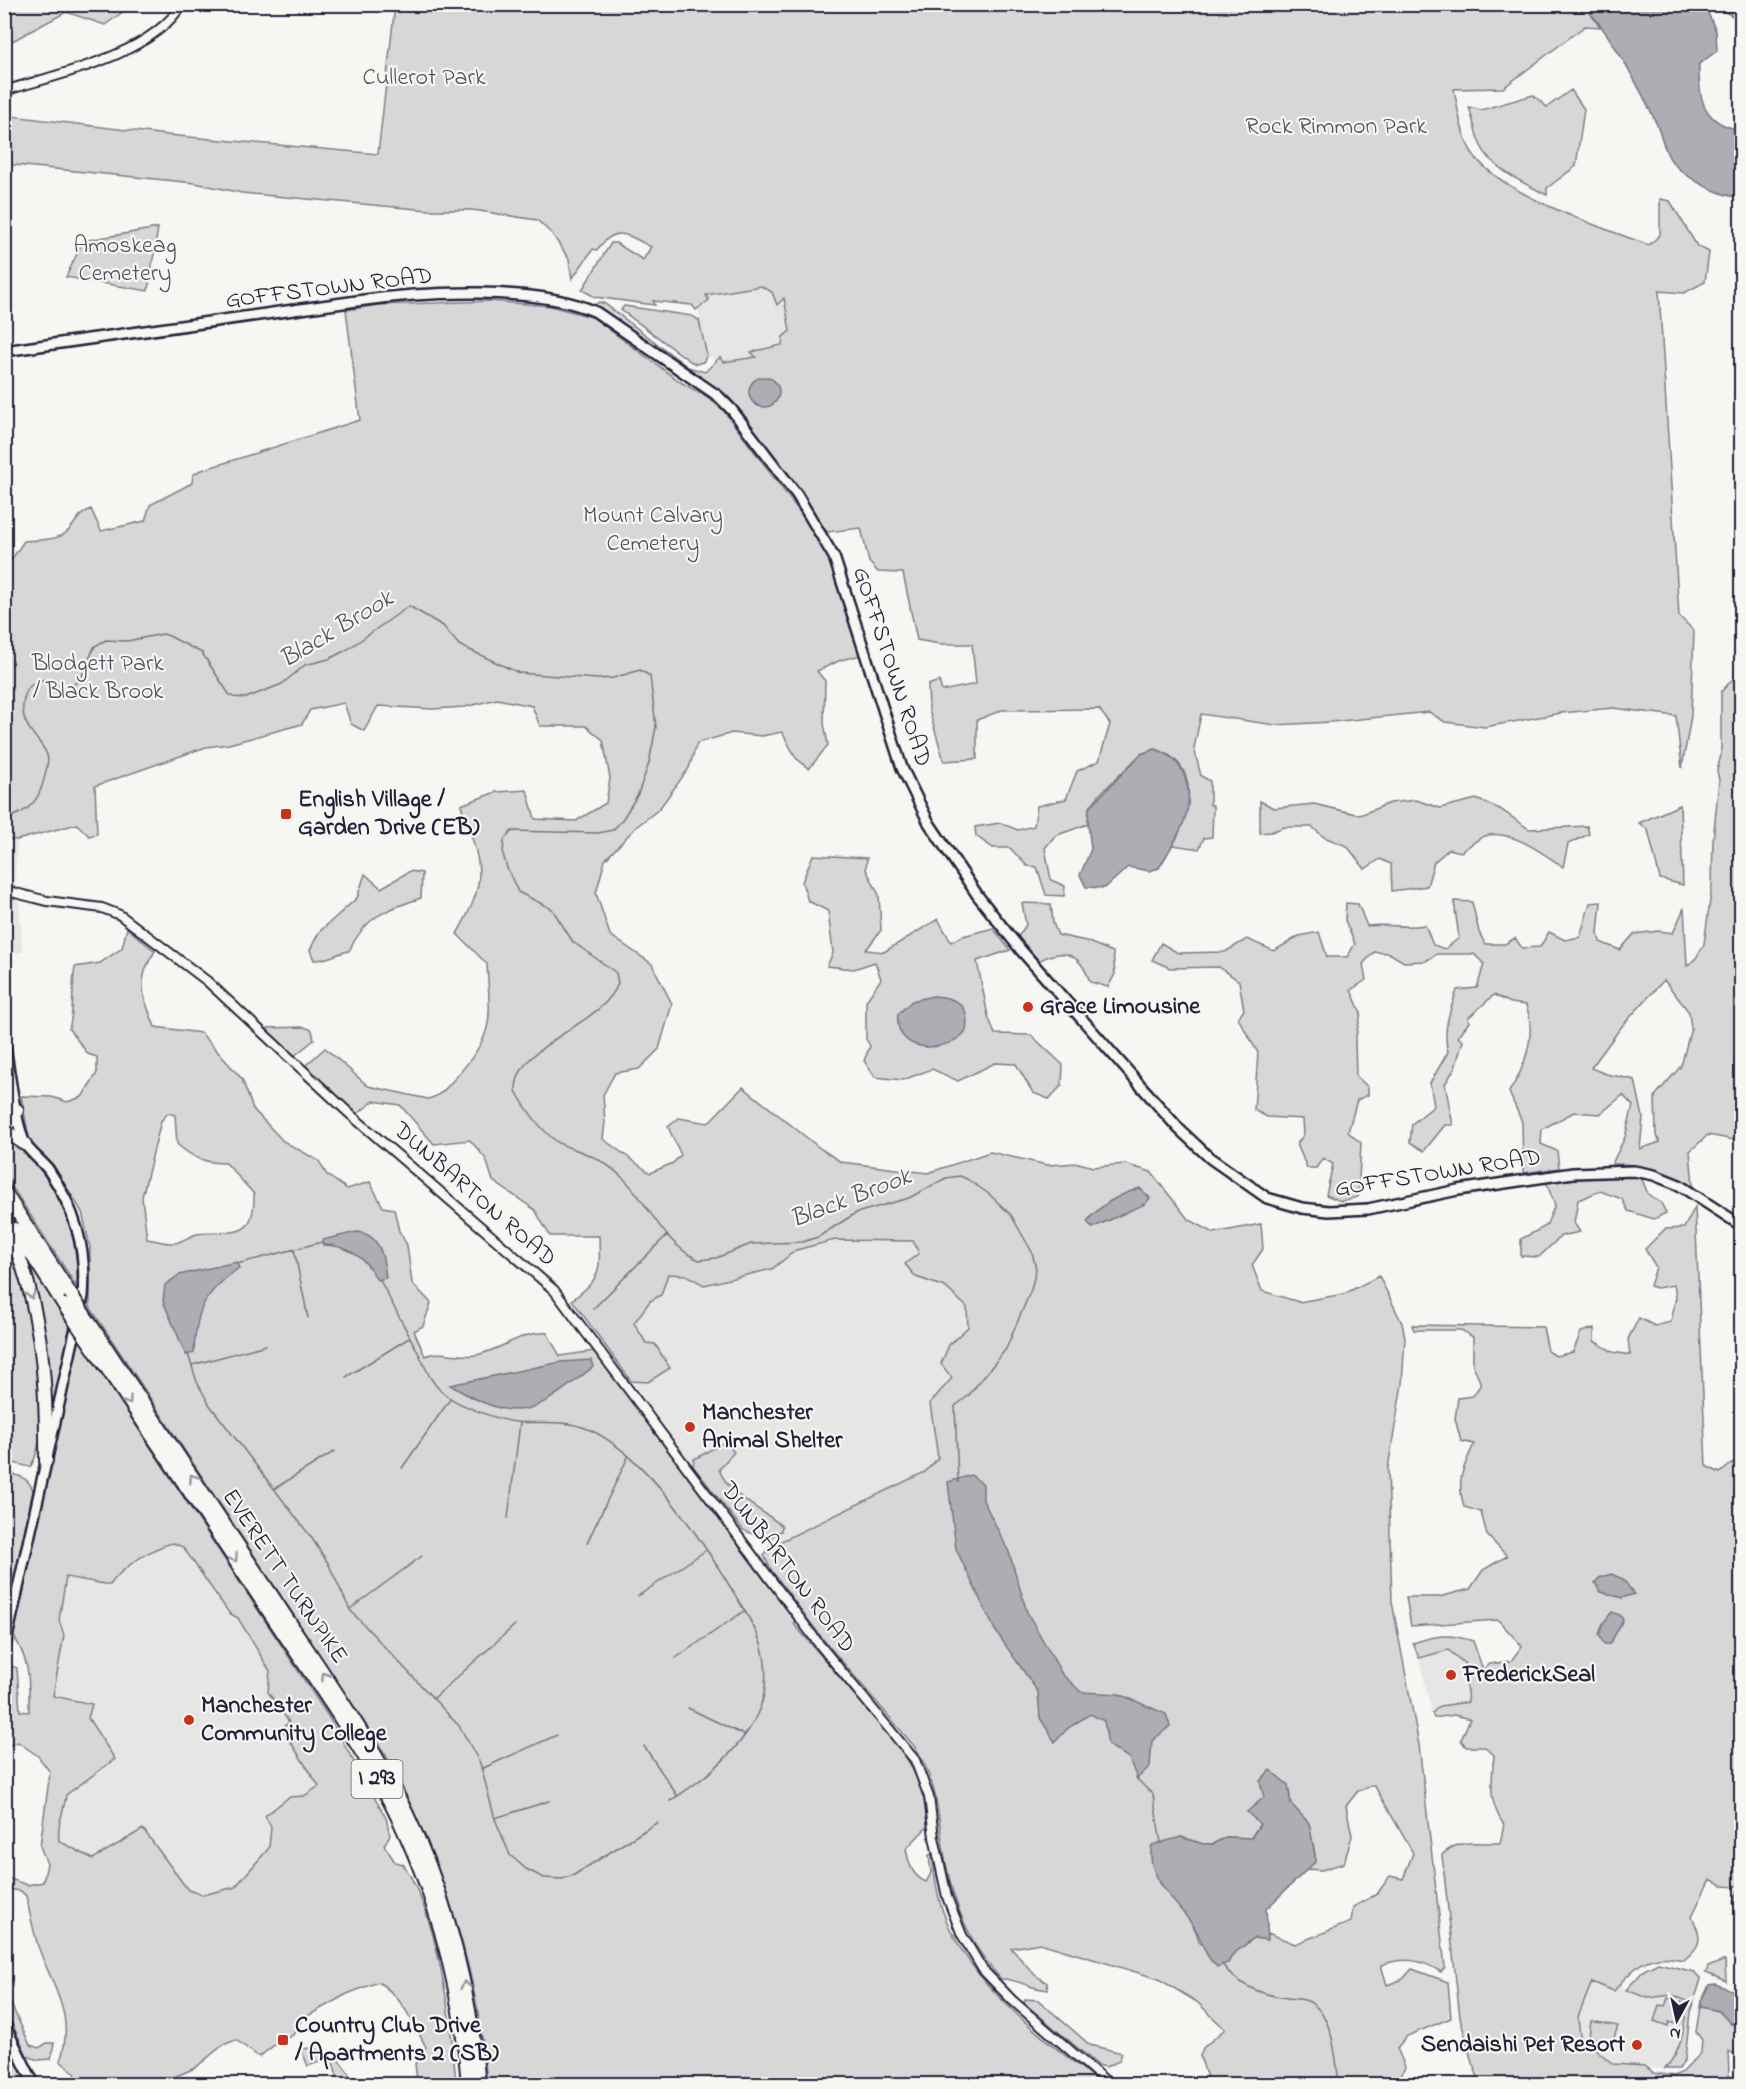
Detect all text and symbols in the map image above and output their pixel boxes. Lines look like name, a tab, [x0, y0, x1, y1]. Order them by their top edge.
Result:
park label: Cullerot Park	[363, 61, 486, 96]
park label: Rock Rimmon Park	[1245, 110, 1427, 145]
park label: Amoskeag Cemetery	[73, 229, 177, 293]
street label: GOFFSTOWN ROAD	[224, 259, 434, 319]
park label: Mount Calvary Cemetery	[583, 499, 723, 563]
street label: GOFFSTOWN ROAD	[842, 563, 940, 771]
water label: Black Brook	[273, 580, 403, 679]
park label: Blodgett Park / Black Brook	[31, 647, 164, 710]
place label: English Village / Garden Drive (EB)	[298, 783, 479, 846]
marker: English Village / Garden Drive (EB)	[279, 807, 293, 821]
place label: Grace Limousine	[1040, 990, 1201, 1025]
marker: Grace Limousine	[1021, 1000, 1035, 1014]
street label: DUNBARTON ROAD	[384, 1113, 563, 1276]
street label: GOFFSTOWN ROAD	[1332, 1140, 1544, 1208]
water label: Black Brook	[785, 1158, 919, 1239]
one-way arrow	[24, 1289, 36, 1300]
one-way arrow	[121, 1394, 132, 1405]
place label: Manchester Animal Shelter	[702, 1396, 843, 1459]
marker: Manchester Animal Shelter	[683, 1420, 697, 1434]
one-way arrow	[190, 1474, 201, 1485]
street label: DUNBARTON ROAD	[710, 1474, 863, 1661]
street label: EVERETT TURNPIKE	[212, 1482, 356, 1672]
one-way arrow	[227, 1551, 238, 1562]
place label: FrederickSeal	[1462, 1658, 1595, 1693]
marker: FrederickSeal	[1444, 1668, 1458, 1682]
one-way arrow	[320, 1672, 332, 1682]
place label: Manchester Community College	[201, 1689, 388, 1753]
marker: Manchester Community College	[182, 1713, 196, 1727]
road number: I 293	[352, 1760, 403, 1798]
one-way arrow	[459, 1980, 472, 1990]
north arrow	[1647, 1990, 1707, 2050]
place label: Country Club Drive / Apartments 2 (SB)	[294, 2009, 499, 2072]
text: N	[1668, 2020, 1682, 2046]
place label: Sendaishi Pet Resort	[1421, 2028, 1626, 2063]
marker: Country Club Drive / Apartments 2 (SB)	[276, 2033, 290, 2047]
marker: Sendaishi Pet Resort	[1630, 2038, 1644, 2052]

